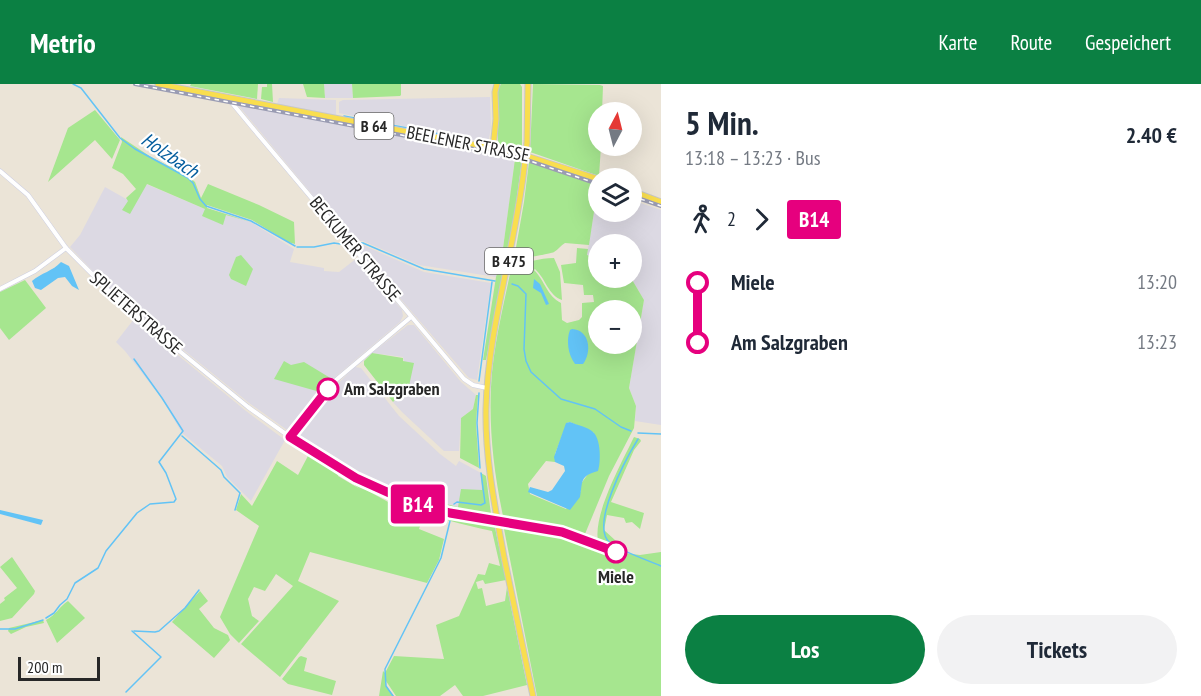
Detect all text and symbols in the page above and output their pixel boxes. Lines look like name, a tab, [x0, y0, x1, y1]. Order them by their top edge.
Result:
text: Metrio	[30, 24, 96, 61]
text: Karte	[939, 29, 977, 56]
text: Route	[1010, 29, 1052, 56]
text: Gespeichert	[1085, 29, 1171, 56]
text: 5 Min.	[685, 101, 759, 144]
north arrow	[588, 102, 642, 156]
map controls	[588, 102, 642, 354]
road number: B 64	[354, 113, 394, 139]
street label: BEELENER STRASSE	[405, 120, 531, 167]
text: 2.40 €	[1126, 121, 1177, 149]
water label: Holzbach	[136, 126, 205, 184]
text: 13:18 – 13:23 · Bus	[685, 145, 820, 171]
button: layers	[588, 168, 642, 222]
street label: BECKUMER STRASSE	[305, 192, 406, 306]
icon: walk	[685, 203, 718, 236]
icon: forward	[745, 203, 778, 236]
text: 2	[727, 206, 736, 232]
text: B14	[799, 206, 829, 233]
button: +	[588, 234, 642, 288]
road number: B 475	[485, 248, 533, 274]
street label: SPLIETERSTRASSE	[85, 266, 187, 359]
text: Miele	[731, 268, 775, 296]
text: 13:20	[1137, 269, 1177, 295]
button: −	[588, 300, 642, 354]
text: Am Salzgraben	[731, 328, 848, 356]
text: 13:23	[1137, 329, 1177, 355]
place label: Am Salzgraben	[343, 377, 440, 400]
marker: Am Salzgraben	[317, 378, 339, 400]
line badge: B14	[384, 484, 452, 524]
text: B14	[403, 491, 433, 518]
marker: Miele	[605, 541, 627, 563]
place label: Miele	[598, 565, 634, 588]
button: Los	[685, 615, 925, 684]
button: Tickets	[937, 615, 1177, 684]
scale bar	[18, 654, 100, 682]
text: 200 m	[27, 657, 62, 677]

